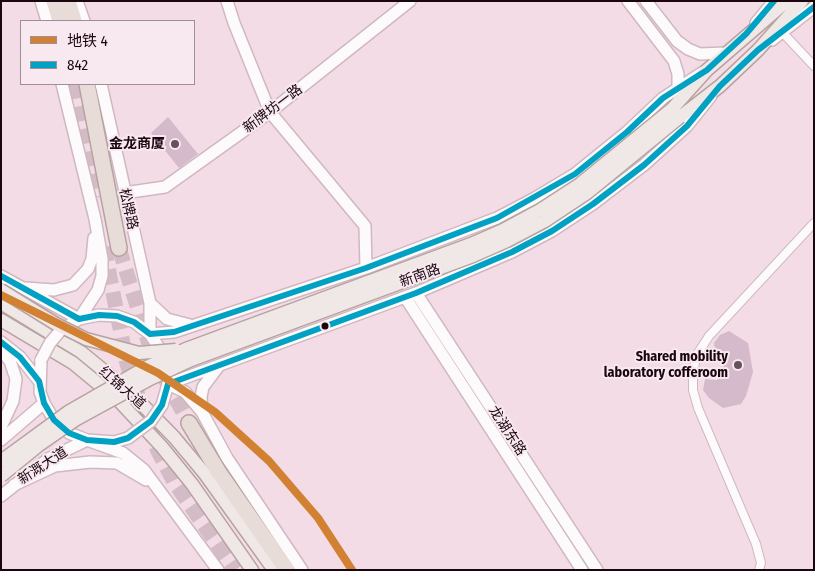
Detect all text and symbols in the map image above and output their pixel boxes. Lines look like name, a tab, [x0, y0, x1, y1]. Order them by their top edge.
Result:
legend	[20, 20, 195, 85]
text: 地铁 4	[67, 32, 108, 50]
text: 842	[67, 56, 88, 74]
street label: 新牌坊一路	[240, 81, 306, 137]
place label: 金龙商厦	[109, 136, 165, 152]
marker: 金龙商厦	[169, 138, 181, 150]
street label: 松牌路	[115, 187, 141, 231]
street label: 新南路	[397, 261, 443, 291]
unlabelled marker	[320, 321, 330, 331]
place label: Shared mobility laboratory cofferoom	[604, 349, 728, 382]
marker: Shared mobility laboratory cofferoom	[732, 359, 744, 371]
street label: 红锦大道	[95, 363, 149, 413]
street label: 龙湖东路	[485, 403, 529, 459]
street label: 新溉大道	[15, 444, 71, 488]

